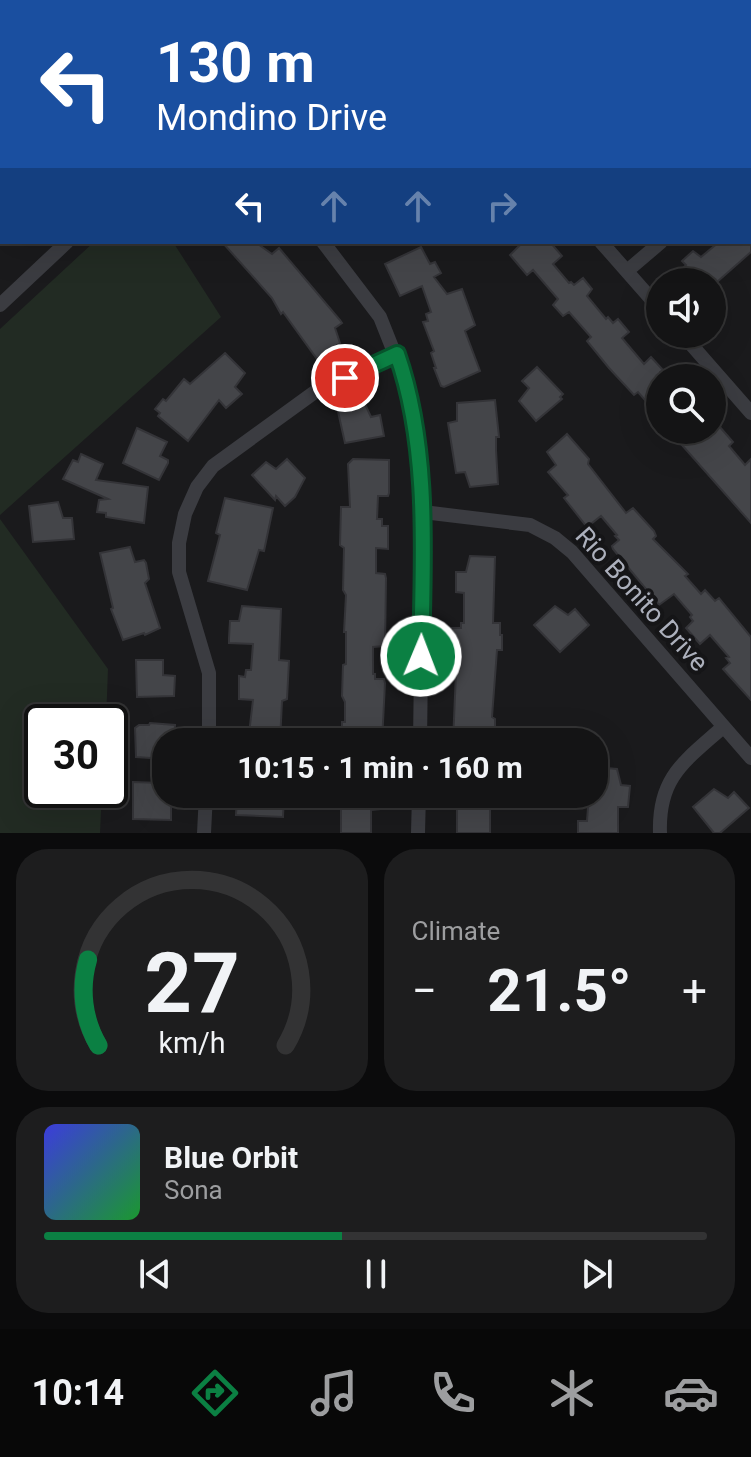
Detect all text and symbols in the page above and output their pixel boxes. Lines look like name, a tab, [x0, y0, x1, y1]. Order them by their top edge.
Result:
text: 130 m	[156, 30, 315, 96]
icon: left	[24, 32, 128, 136]
text: Mondino Drive	[156, 97, 387, 139]
icon: left	[228, 184, 272, 228]
icon: ahead	[312, 184, 356, 228]
icon: ahead	[396, 184, 440, 228]
icon: right	[480, 184, 524, 228]
map controls	[646, 268, 726, 444]
button: sound	[646, 268, 726, 348]
pin	[311, 344, 379, 412]
icon: arrive	[323, 356, 367, 400]
button: search	[646, 364, 726, 444]
street label: Rio Bonito Drive	[570, 521, 714, 677]
position arrow	[379, 614, 463, 698]
speed limit sign: 30	[24, 704, 128, 808]
text: 10:15 · 1 min · 160 m	[237, 750, 523, 785]
text: Climate	[412, 916, 500, 946]
text: 27	[144, 935, 239, 1032]
text: 21.5°	[487, 955, 631, 1026]
text: −	[412, 965, 437, 1017]
text: +	[682, 965, 707, 1017]
text: km/h	[158, 1026, 225, 1060]
text: Blue Orbit	[164, 1140, 298, 1175]
text: Sona	[164, 1175, 223, 1205]
icon: previous	[133, 1252, 177, 1296]
icon: pause	[354, 1252, 398, 1296]
icon: next	[575, 1252, 619, 1296]
icon: directions	[187, 1365, 243, 1421]
icon: music	[306, 1365, 362, 1421]
icon: phone	[425, 1365, 481, 1421]
icon: climate	[544, 1365, 600, 1421]
icon: car	[663, 1365, 719, 1421]
text: 10:14	[32, 1372, 124, 1414]

